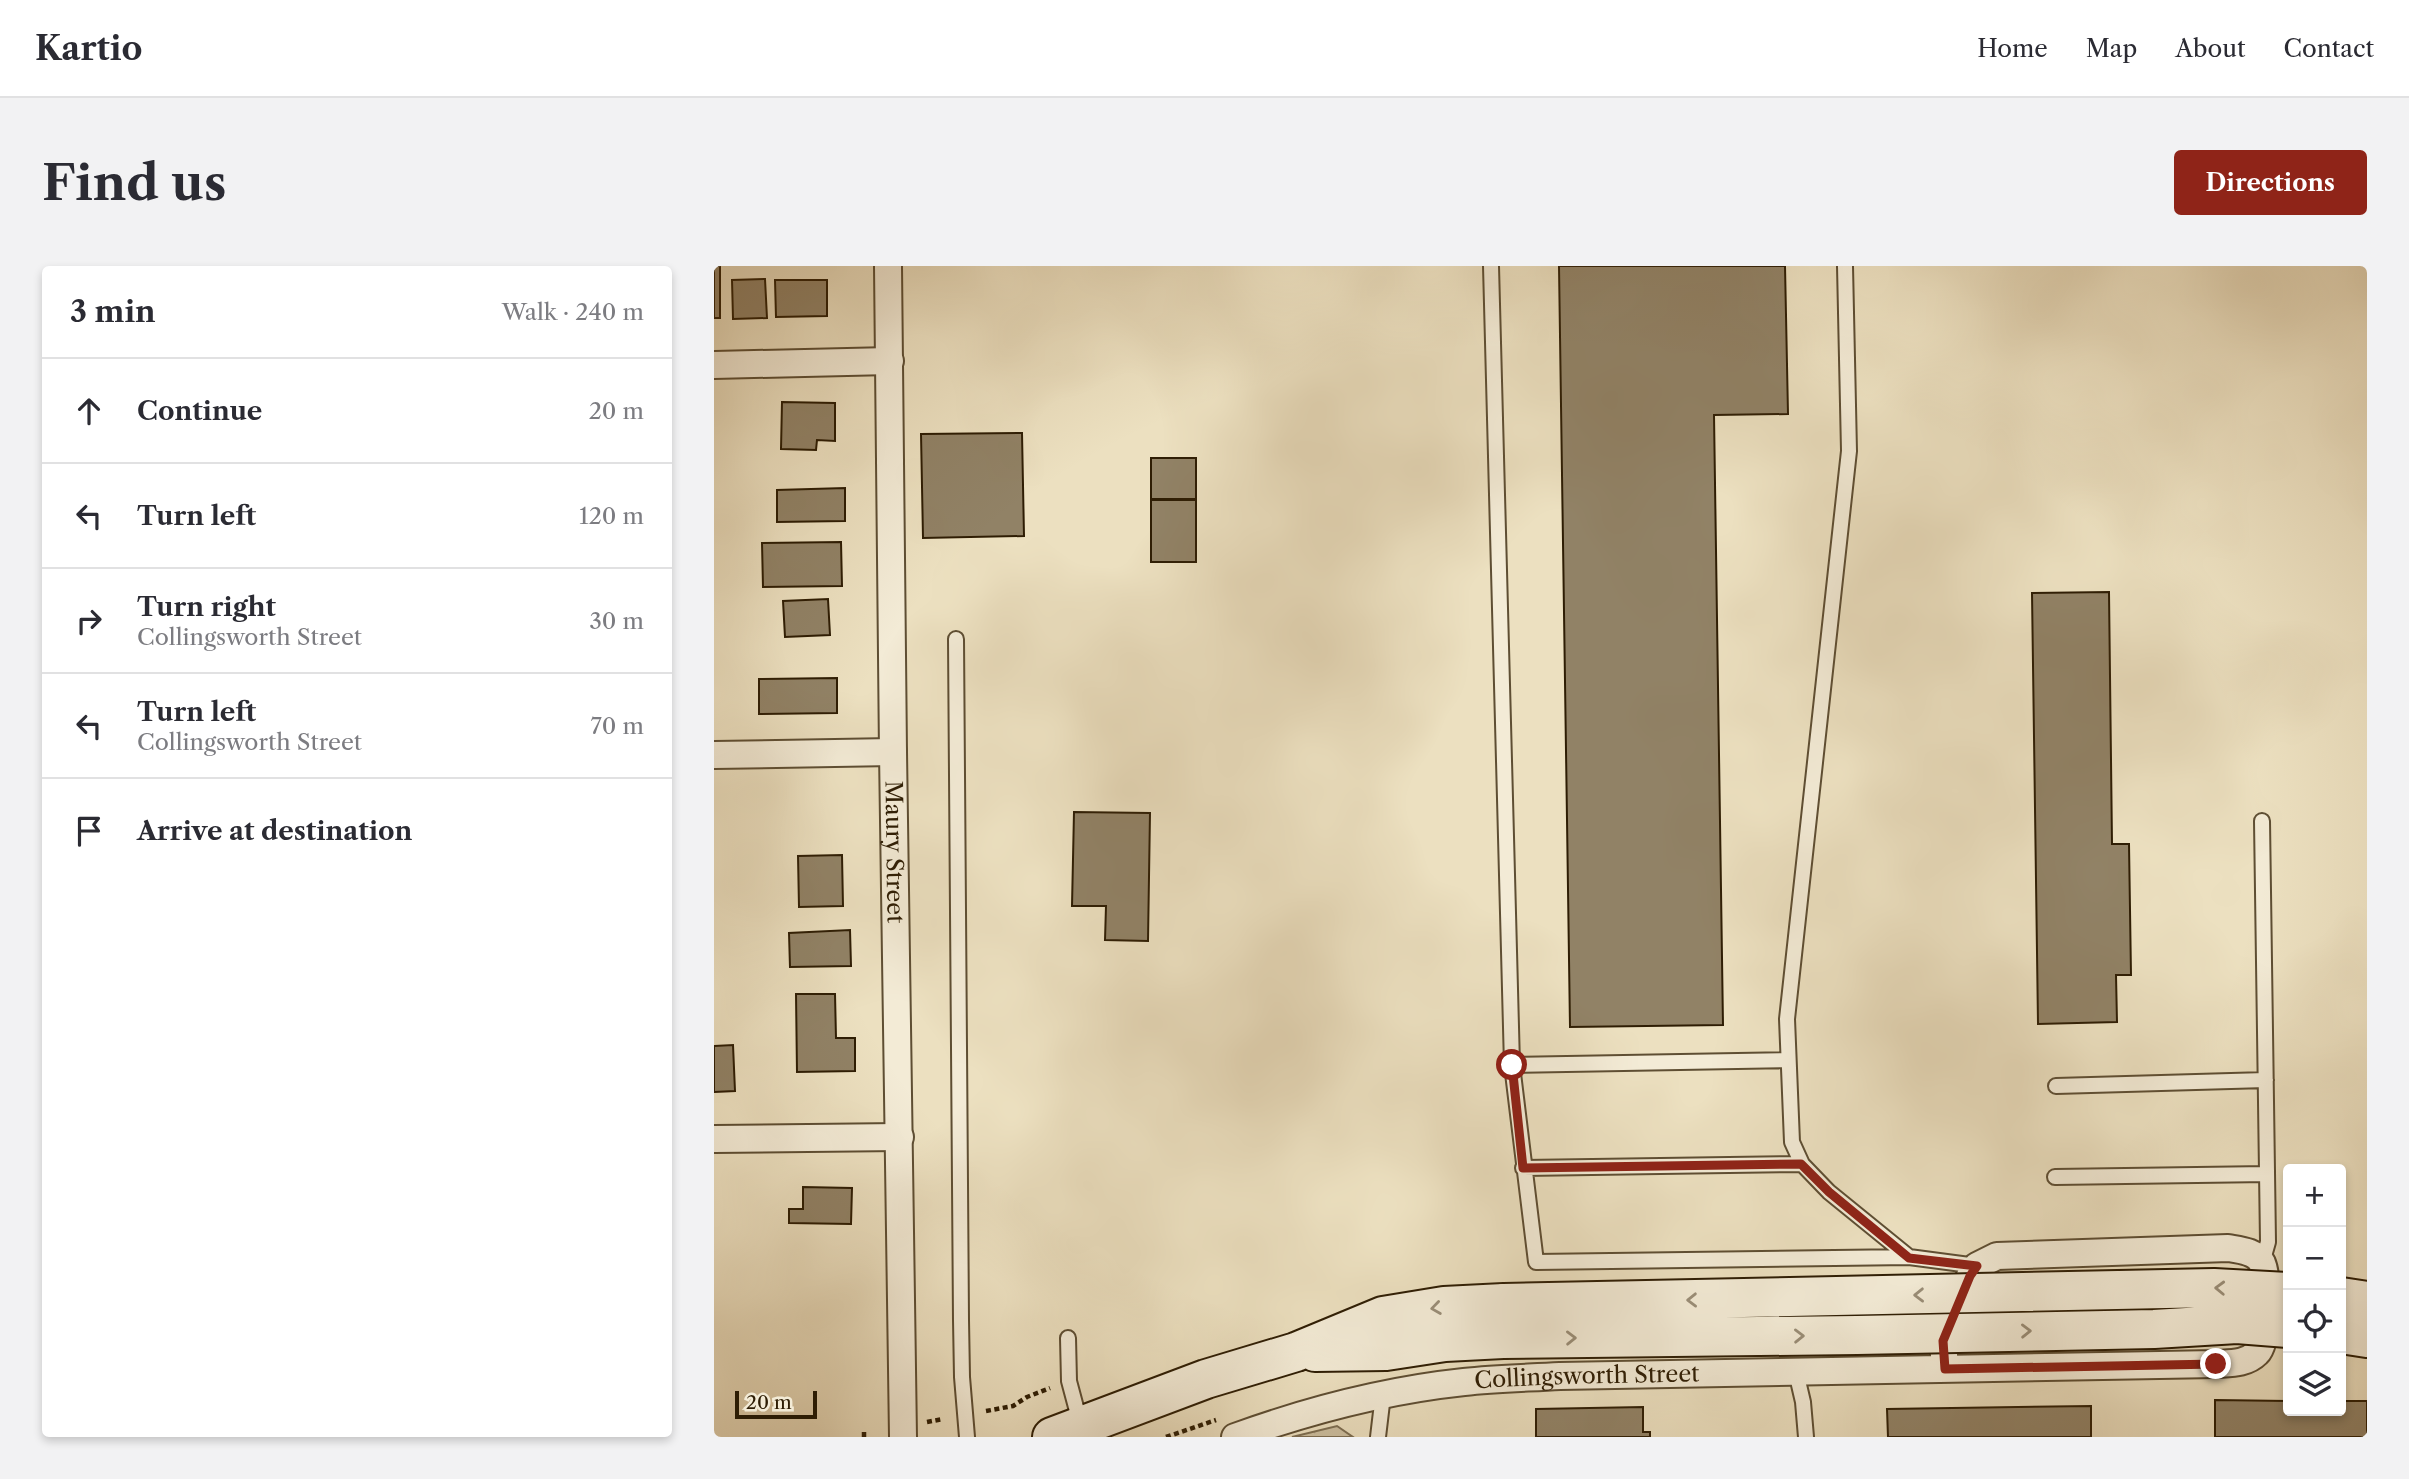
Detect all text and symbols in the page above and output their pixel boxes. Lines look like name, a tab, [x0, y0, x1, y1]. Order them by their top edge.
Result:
text: Kartio	[35, 28, 143, 69]
text: Home	[1977, 34, 2048, 63]
text: Map	[2086, 34, 2137, 63]
text: About	[2175, 34, 2246, 63]
text: Contact	[2284, 34, 2374, 63]
button: Directions	[2174, 150, 2367, 215]
text: Find us	[42, 152, 226, 213]
text: 3 min	[70, 293, 156, 330]
text: Walk · 240 m	[502, 298, 644, 326]
icon: ahead	[70, 392, 108, 430]
text: Continue	[137, 395, 262, 427]
text: 20 m	[589, 397, 644, 425]
icon: left	[70, 497, 108, 535]
text: Turn left	[137, 500, 256, 532]
text: 120 m	[579, 502, 644, 530]
text: Turn right	[137, 591, 276, 623]
icon: right	[70, 602, 108, 640]
text: 30 m	[589, 607, 644, 635]
text: Collingsworth Street	[137, 623, 362, 651]
text: Turn left	[137, 696, 256, 728]
icon: left	[70, 707, 108, 745]
text: 70 m	[591, 712, 644, 740]
text: Collingsworth Street	[137, 728, 362, 756]
street label: Maury Street	[879, 781, 909, 923]
icon: arrive	[70, 812, 108, 850]
text: Arrive at destination	[137, 815, 412, 847]
route start	[1496, 1049, 1527, 1080]
map controls	[2283, 1164, 2346, 1416]
button: +	[2283, 1164, 2346, 1227]
button: −	[2283, 1227, 2346, 1290]
one-way arrow	[2214, 1281, 2225, 1296]
one-way arrow	[1913, 1287, 1924, 1302]
button: locate	[2283, 1290, 2346, 1353]
one-way arrow	[1686, 1292, 1697, 1307]
one-way arrow	[1430, 1300, 1442, 1315]
one-way arrow	[2021, 1324, 2032, 1339]
one-way arrow	[1794, 1328, 1804, 1344]
one-way arrow	[1566, 1330, 1577, 1346]
route end	[2200, 1348, 2231, 1379]
button: layers	[2283, 1353, 2346, 1416]
street label: Collingsworth Street	[1473, 1359, 1700, 1395]
scale bar	[735, 1388, 817, 1420]
text: 20 m	[746, 1391, 792, 1414]

